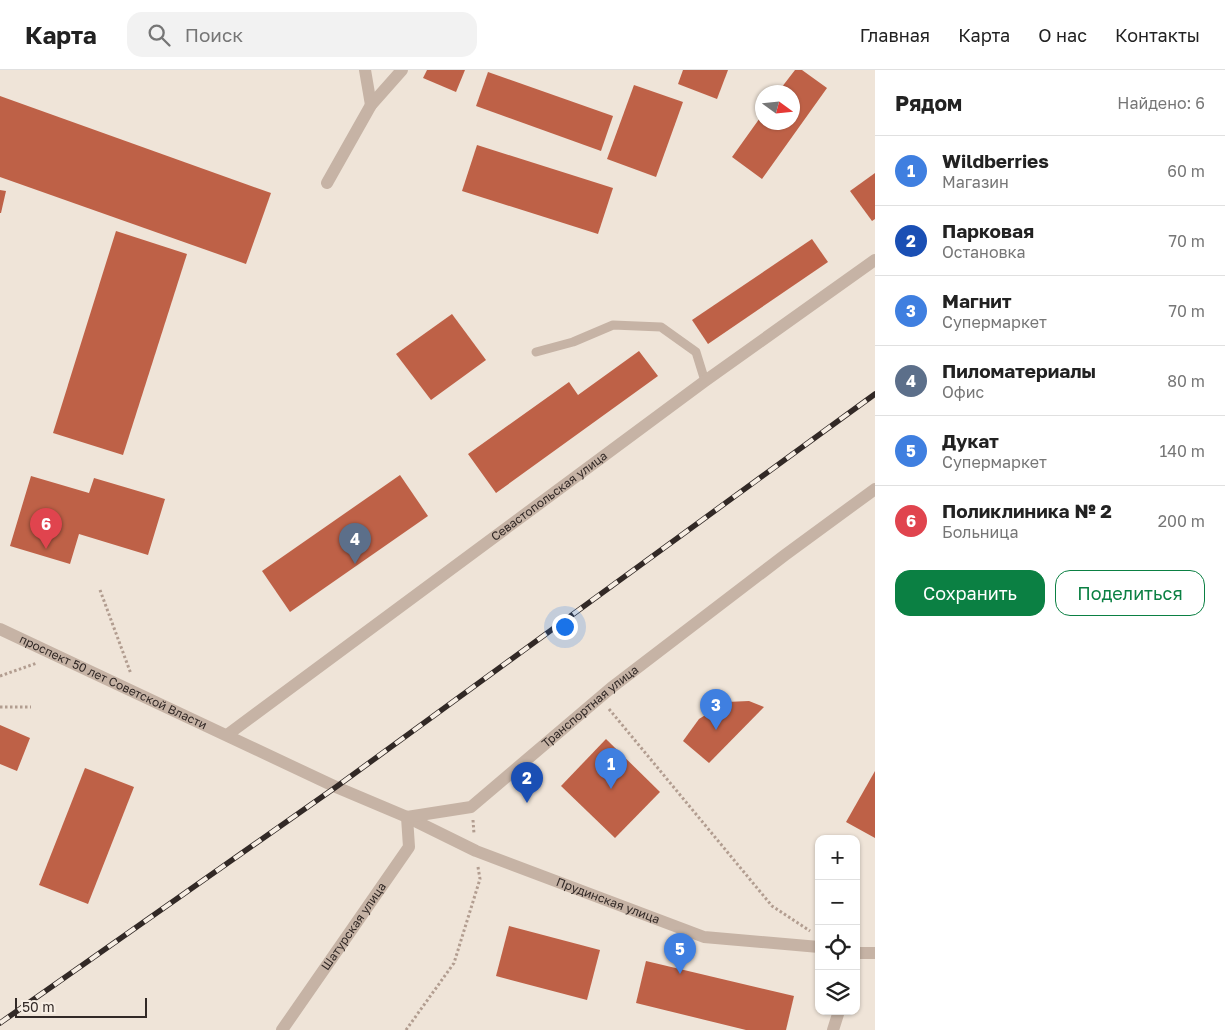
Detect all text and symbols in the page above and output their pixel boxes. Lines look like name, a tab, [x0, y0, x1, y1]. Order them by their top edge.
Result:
search box	[127, 12, 477, 57]
text: Карта	[25, 20, 97, 49]
icon: search	[145, 21, 173, 49]
text: Поиск	[185, 23, 243, 46]
text: Главная	[860, 24, 930, 46]
text: Карта	[958, 24, 1010, 46]
text: О нас	[1038, 24, 1087, 46]
text: Контакты	[1115, 24, 1200, 46]
north arrow	[755, 85, 800, 130]
text: Рядом	[895, 90, 962, 116]
text: Найдено: 6	[1117, 93, 1205, 113]
text: Wildberries	[942, 149, 1049, 172]
text: 1	[907, 161, 915, 181]
text: 60 m	[1167, 161, 1205, 181]
text: Магазин	[942, 172, 1009, 192]
text: Парковая	[942, 219, 1034, 242]
text: 2	[906, 231, 916, 251]
text: 70 m	[1168, 231, 1205, 251]
text: Остановка	[942, 242, 1026, 262]
text: Магнит	[942, 289, 1012, 312]
text: 3	[906, 301, 916, 321]
text: 70 m	[1168, 301, 1205, 321]
text: Супермаркет	[942, 312, 1047, 332]
text: Пиломатериалы	[942, 359, 1096, 382]
text: 4	[906, 371, 916, 391]
text: 80 m	[1167, 371, 1205, 391]
text: Офис	[942, 382, 984, 402]
text: Дукат	[942, 429, 999, 452]
text: 5	[906, 441, 916, 461]
text: 140 m	[1159, 441, 1205, 461]
street label: Севастопольская улица	[488, 448, 610, 544]
text: Супермаркет	[942, 452, 1047, 472]
text: Поликлиника № 2	[942, 499, 1112, 522]
pin: 6	[30, 508, 62, 549]
text: 6	[906, 511, 916, 531]
text: 200 m	[1158, 511, 1205, 531]
text: Больница	[942, 522, 1018, 542]
pin: 4	[339, 523, 371, 564]
button: Сохранить	[895, 570, 1045, 616]
button: Поделиться	[1055, 570, 1205, 616]
your location	[552, 614, 578, 640]
street label: проспект 50 лет Советской Власти	[17, 631, 210, 732]
street label: Транспортная улица	[538, 662, 641, 751]
pin: 3	[700, 689, 732, 730]
pin: 1	[595, 748, 627, 789]
pin: 2	[511, 762, 543, 803]
map controls	[815, 835, 860, 1015]
button: +	[815, 835, 860, 880]
street label: Прудинская улица	[554, 874, 662, 927]
street label: Шатурская улица	[318, 879, 389, 973]
button: −	[815, 880, 860, 925]
button: locate	[815, 925, 860, 970]
pin: 5	[664, 933, 696, 974]
button: layers	[815, 970, 860, 1015]
scale bar	[15, 995, 148, 1018]
text: 50 m	[22, 998, 55, 1015]

